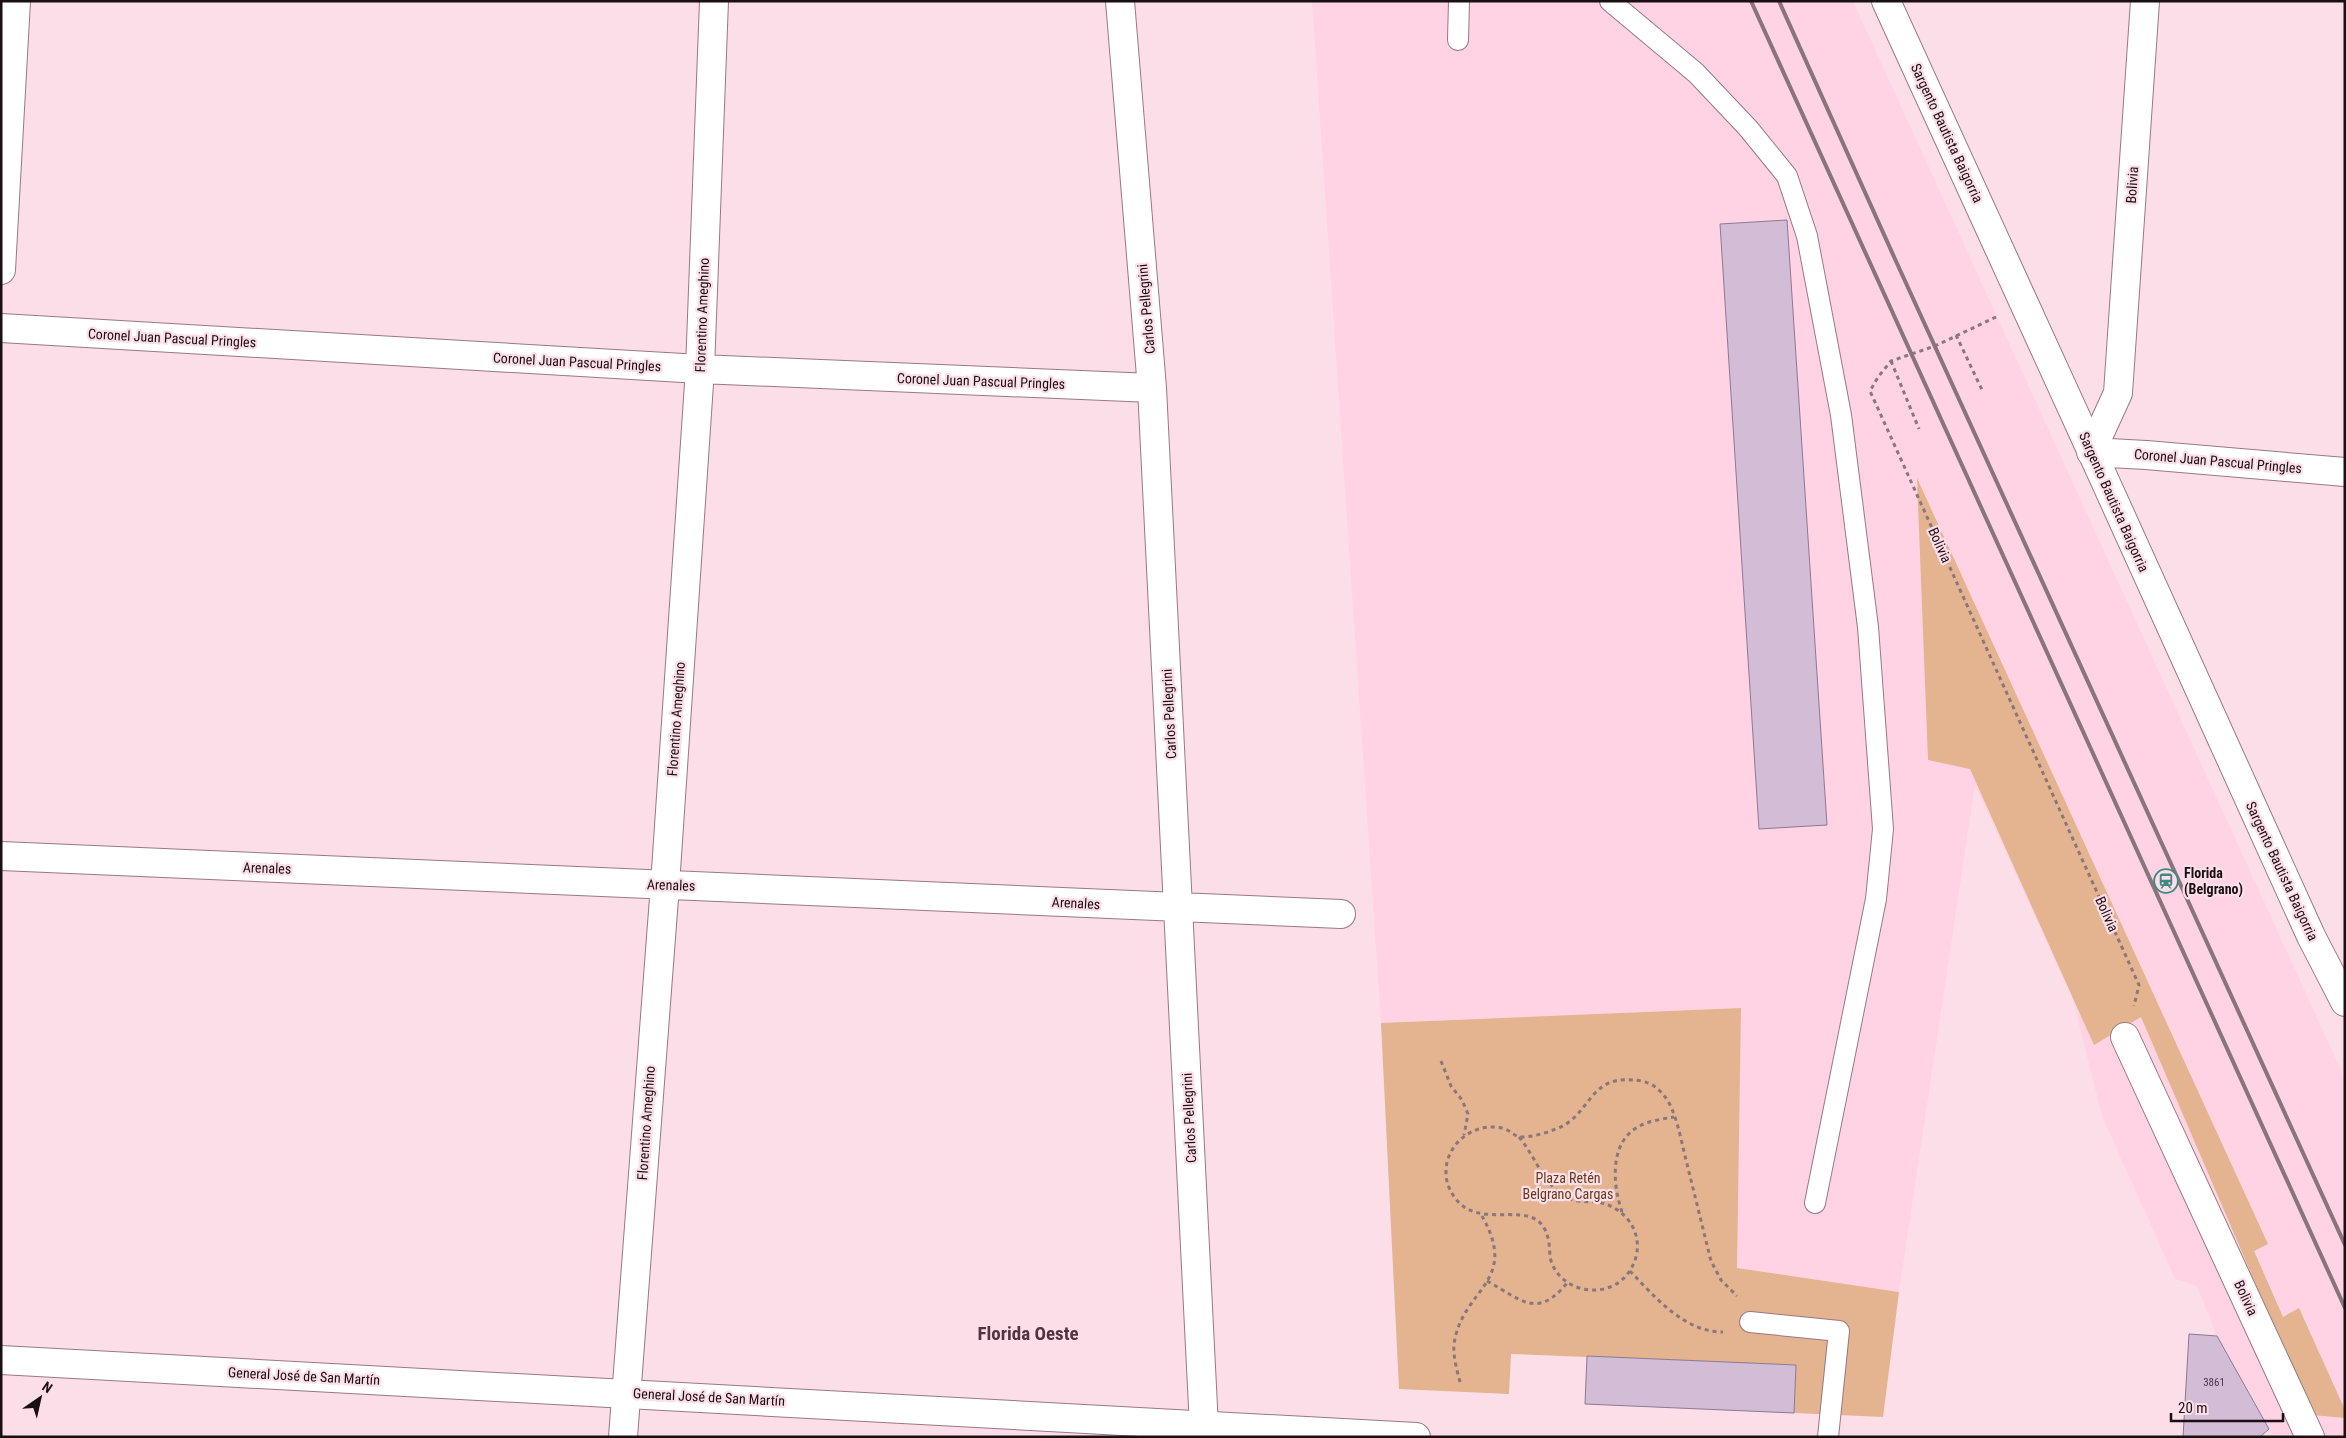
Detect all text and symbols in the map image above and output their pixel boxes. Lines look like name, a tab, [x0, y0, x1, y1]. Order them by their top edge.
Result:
street label: Sargento Bautista Baigorria	[1908, 61, 1986, 205]
street label: Bolivia	[2123, 166, 2141, 204]
street label: Florentino Ameghino	[692, 257, 712, 373]
street label: Carlos Pellegrini	[1134, 263, 1158, 355]
street label: Coronel Juan Pascual Pringles	[88, 326, 256, 350]
street label: Coronel Juan Pascual Pringles	[493, 350, 661, 374]
street label: Coronel Juan Pascual Pringles	[897, 370, 1065, 392]
street label: Sargento Bautista Baigorria	[2076, 430, 2152, 574]
street label: Coronel Juan Pascual Pringles	[2133, 446, 2303, 476]
street label: Bolivia	[1925, 525, 1955, 565]
street label: Florentino Ameghino	[664, 661, 688, 777]
street label: Carlos Pellegrini	[1159, 668, 1179, 760]
street label: Sargento Bautista Baigorria	[2243, 799, 2321, 943]
street label: Arenales	[243, 859, 291, 877]
place label: Florida (Belgrano)	[2184, 865, 2243, 898]
station icon: Florida (Belgrano)	[2153, 868, 2179, 894]
street label: Arenales	[647, 876, 695, 894]
street label: Arenales	[1051, 894, 1101, 912]
street label: Bolivia	[2092, 894, 2122, 934]
street label: Florentino Ameghino	[634, 1065, 658, 1181]
street label: Carlos Pellegrini	[1179, 1072, 1199, 1164]
park label: Plaza Retén Belgrano Cargas	[1523, 1170, 1613, 1202]
street label: Bolivia	[2231, 1278, 2261, 1318]
district label: Florida Oeste	[977, 1322, 1079, 1345]
street label: General José de San Martín	[228, 1364, 380, 1388]
north arrow	[15, 1373, 65, 1423]
house number: 3861	[2203, 1376, 2225, 1389]
text: N	[39, 1378, 55, 1396]
street label: General José de San Martín	[633, 1385, 785, 1409]
scale bar	[2171, 1390, 2284, 1422]
text: 20 m	[2178, 1399, 2208, 1417]

